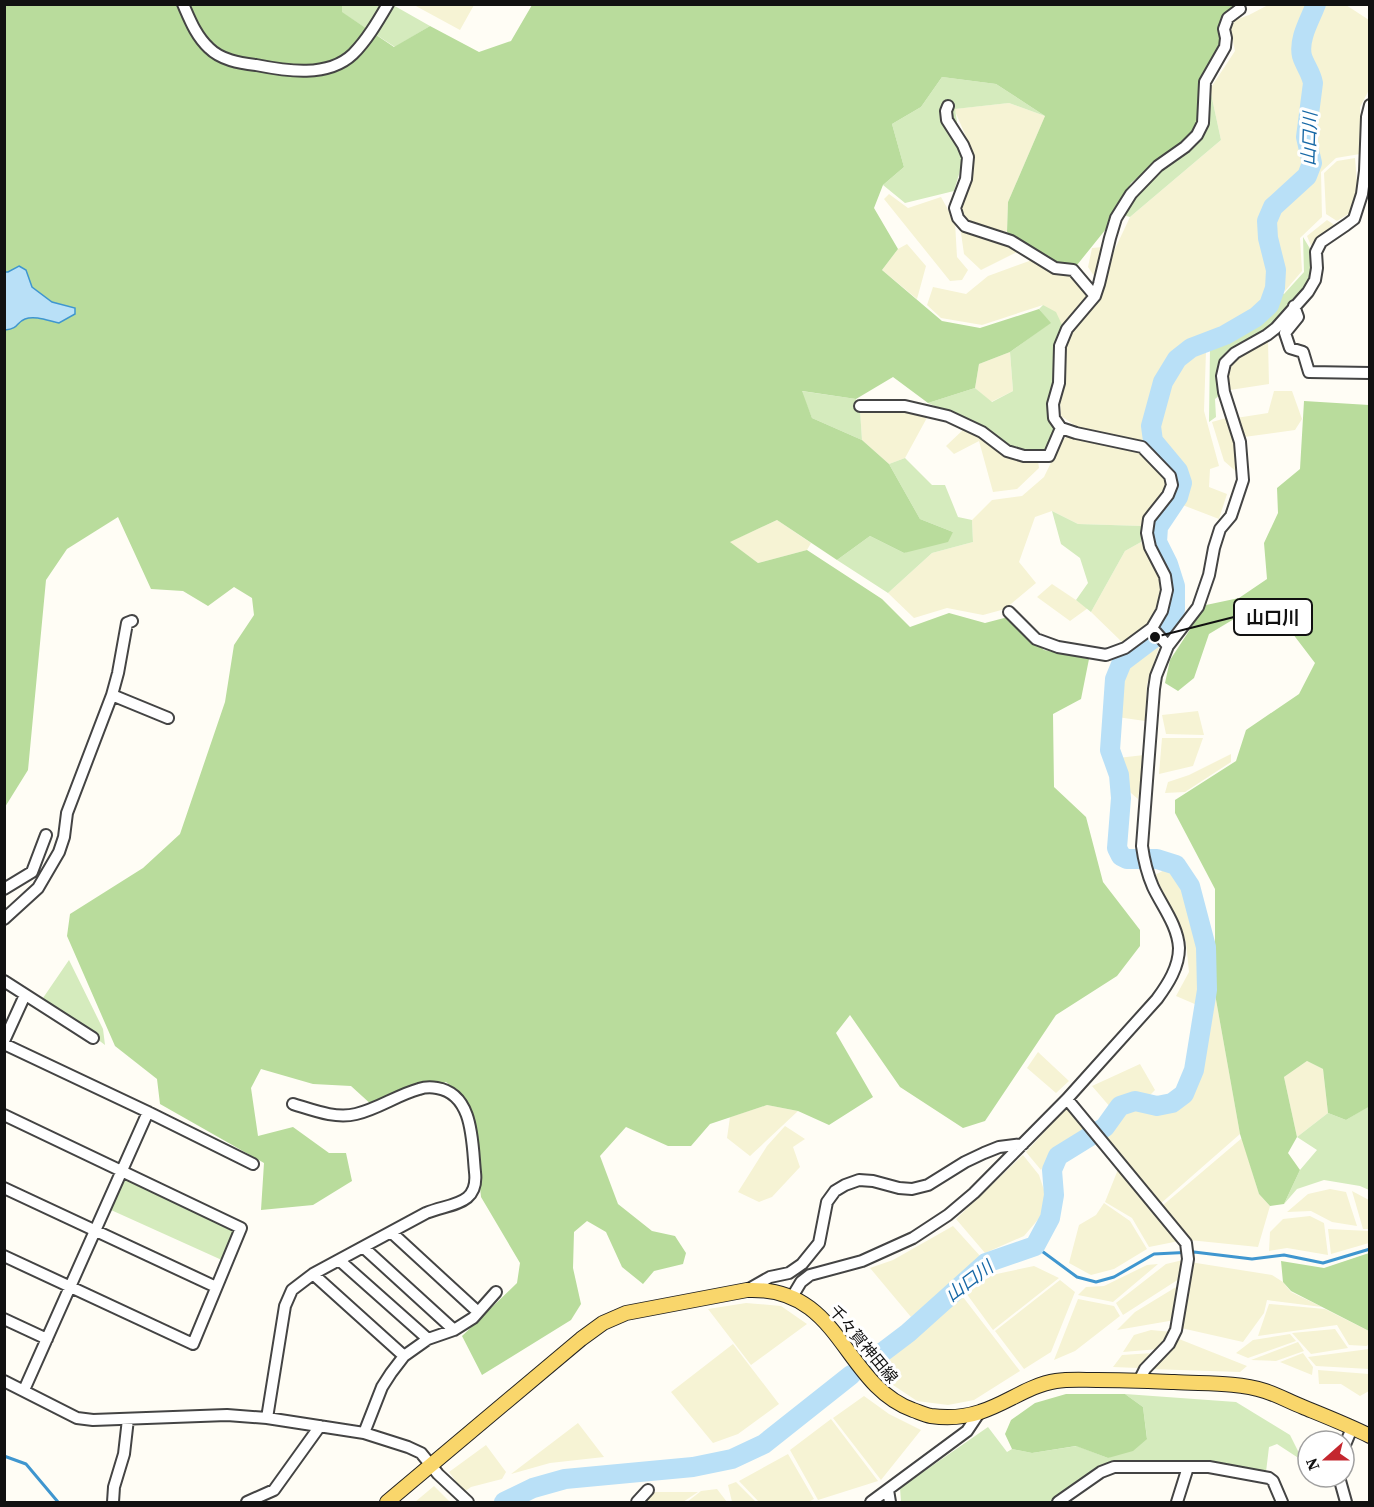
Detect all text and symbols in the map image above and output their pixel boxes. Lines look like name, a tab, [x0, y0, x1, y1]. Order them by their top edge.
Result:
water label: 山口川	[1296, 110, 1323, 166]
callout: 山口川	[1234, 599, 1312, 635]
text: 山口川	[1246, 605, 1300, 630]
water label: 山口川	[940, 1254, 1000, 1307]
street label: 千々賀神田線	[825, 1300, 903, 1388]
north arrow	[1296, 1429, 1356, 1489]
text: N	[1300, 1455, 1324, 1474]

